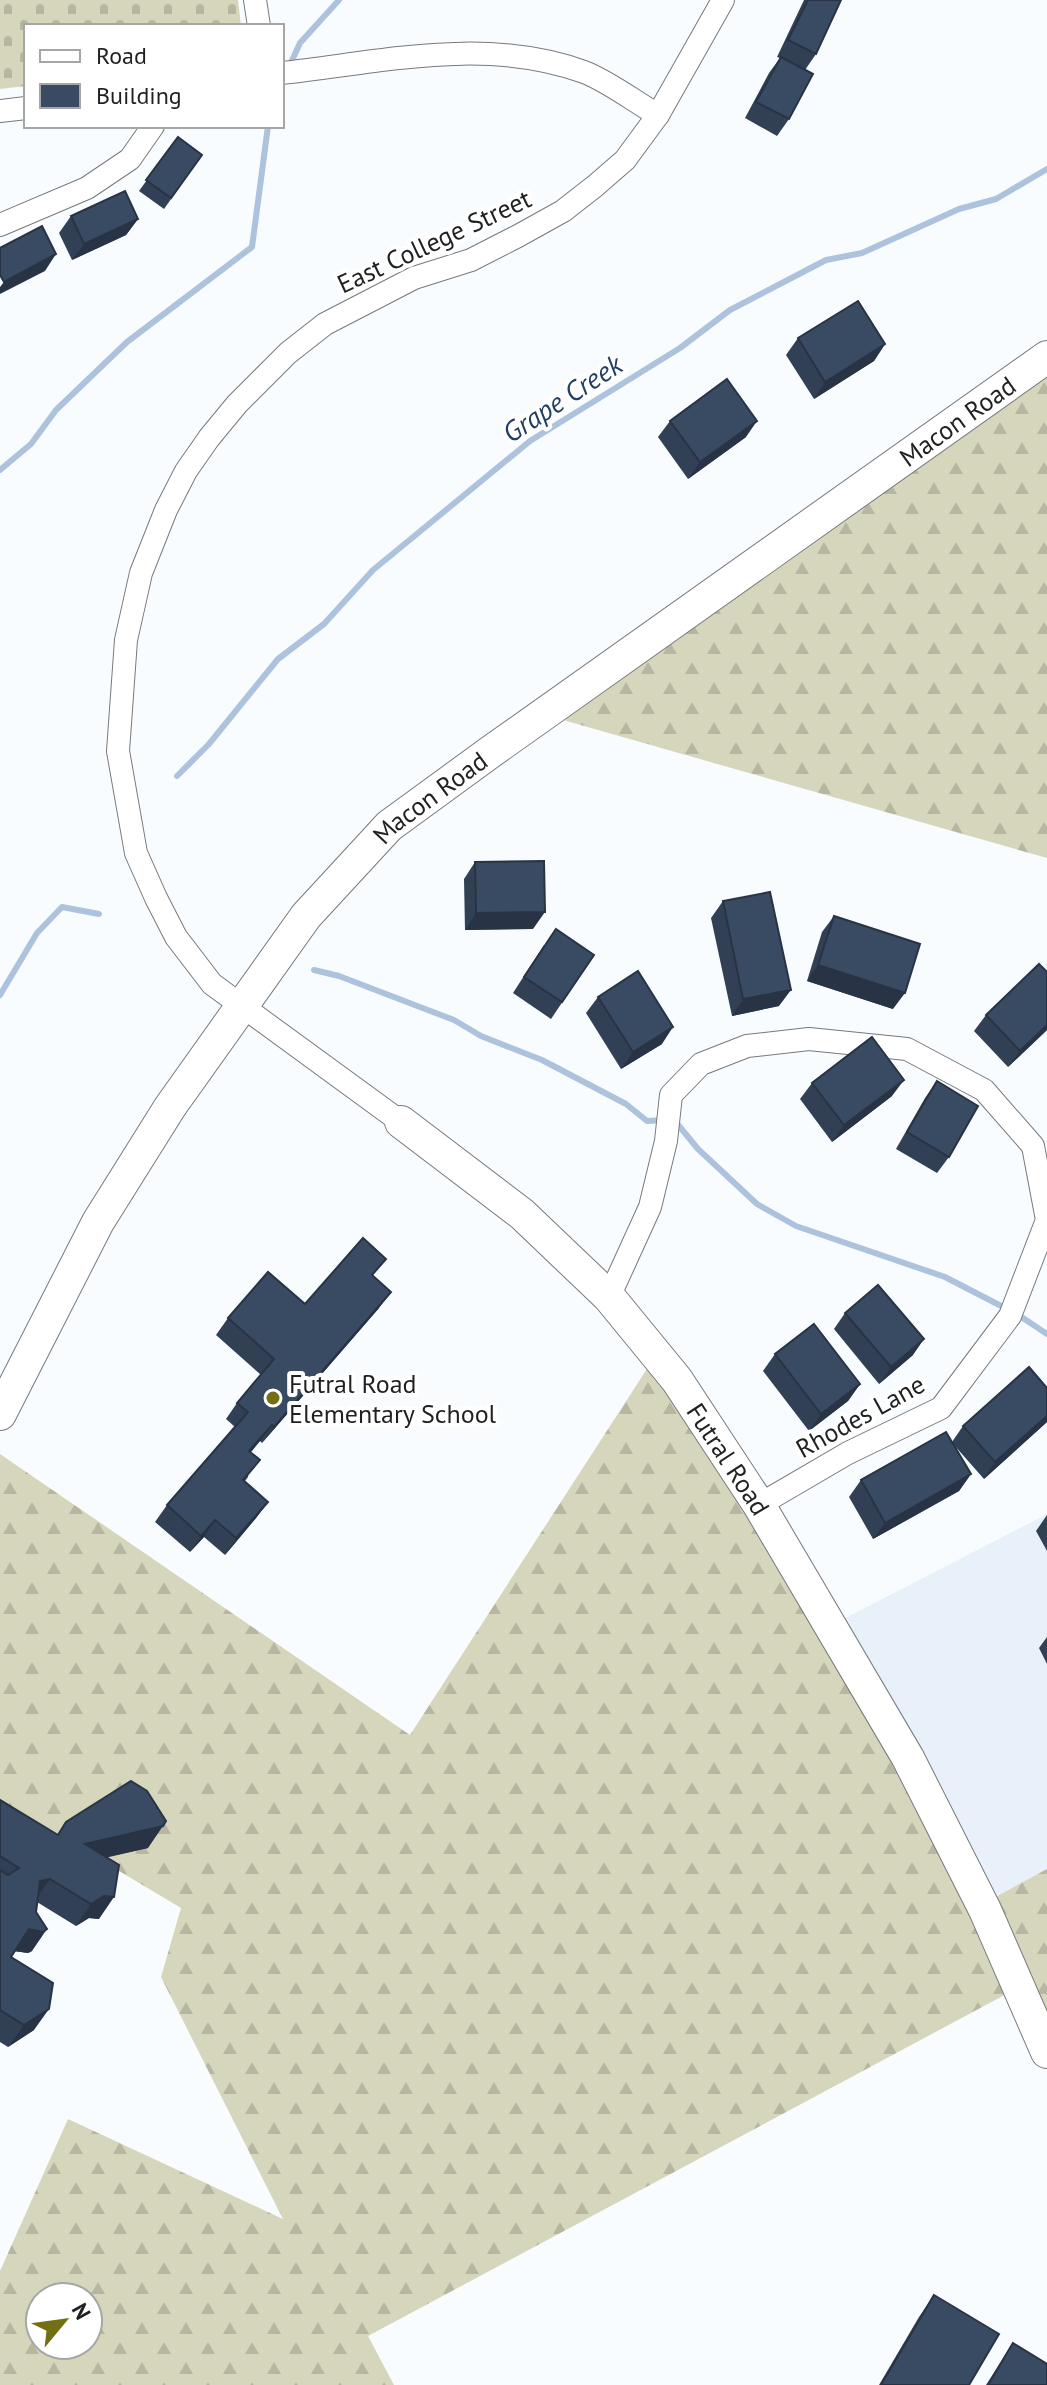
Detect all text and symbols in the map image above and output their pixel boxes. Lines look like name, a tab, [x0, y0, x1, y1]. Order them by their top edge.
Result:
legend	[24, 24, 284, 128]
text: Road	[96, 40, 147, 71]
text: Building	[96, 80, 182, 111]
street label: East College Street	[332, 182, 536, 300]
water label: Grape Creek	[495, 345, 630, 450]
street label: Macon Road	[893, 368, 1022, 473]
street label: Macon Road	[365, 744, 493, 850]
place label: Futral Road Elementary School	[289, 1367, 497, 1430]
street label: Rhodes Lane	[790, 1367, 930, 1465]
marker: Futral Road Elementary School	[264, 1389, 282, 1407]
street label: Futral Road	[680, 1397, 778, 1521]
north arrow	[24, 2281, 104, 2361]
text: N	[66, 2298, 97, 2324]

